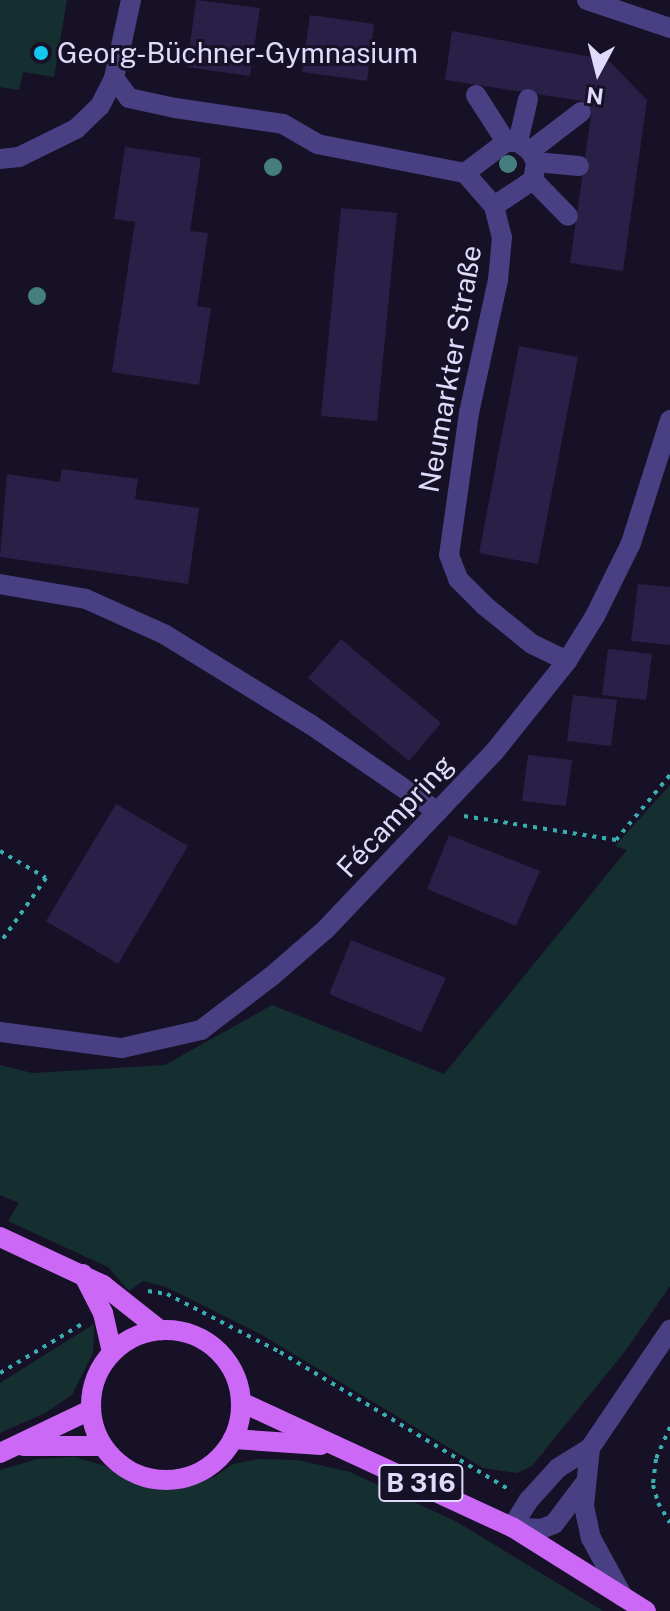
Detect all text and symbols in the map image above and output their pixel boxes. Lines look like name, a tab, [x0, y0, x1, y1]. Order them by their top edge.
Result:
north arrow	[558, 32, 638, 112]
place label: Georg-Büchner-Gymnasium	[57, 36, 418, 70]
marker: Georg-Büchner-Gymnasium	[32, 44, 50, 62]
text: N	[585, 82, 605, 110]
street label: Neumarkter Straße	[412, 243, 488, 495]
street label: Fécampring	[330, 748, 460, 884]
road number: B 316	[377, 1461, 465, 1505]

